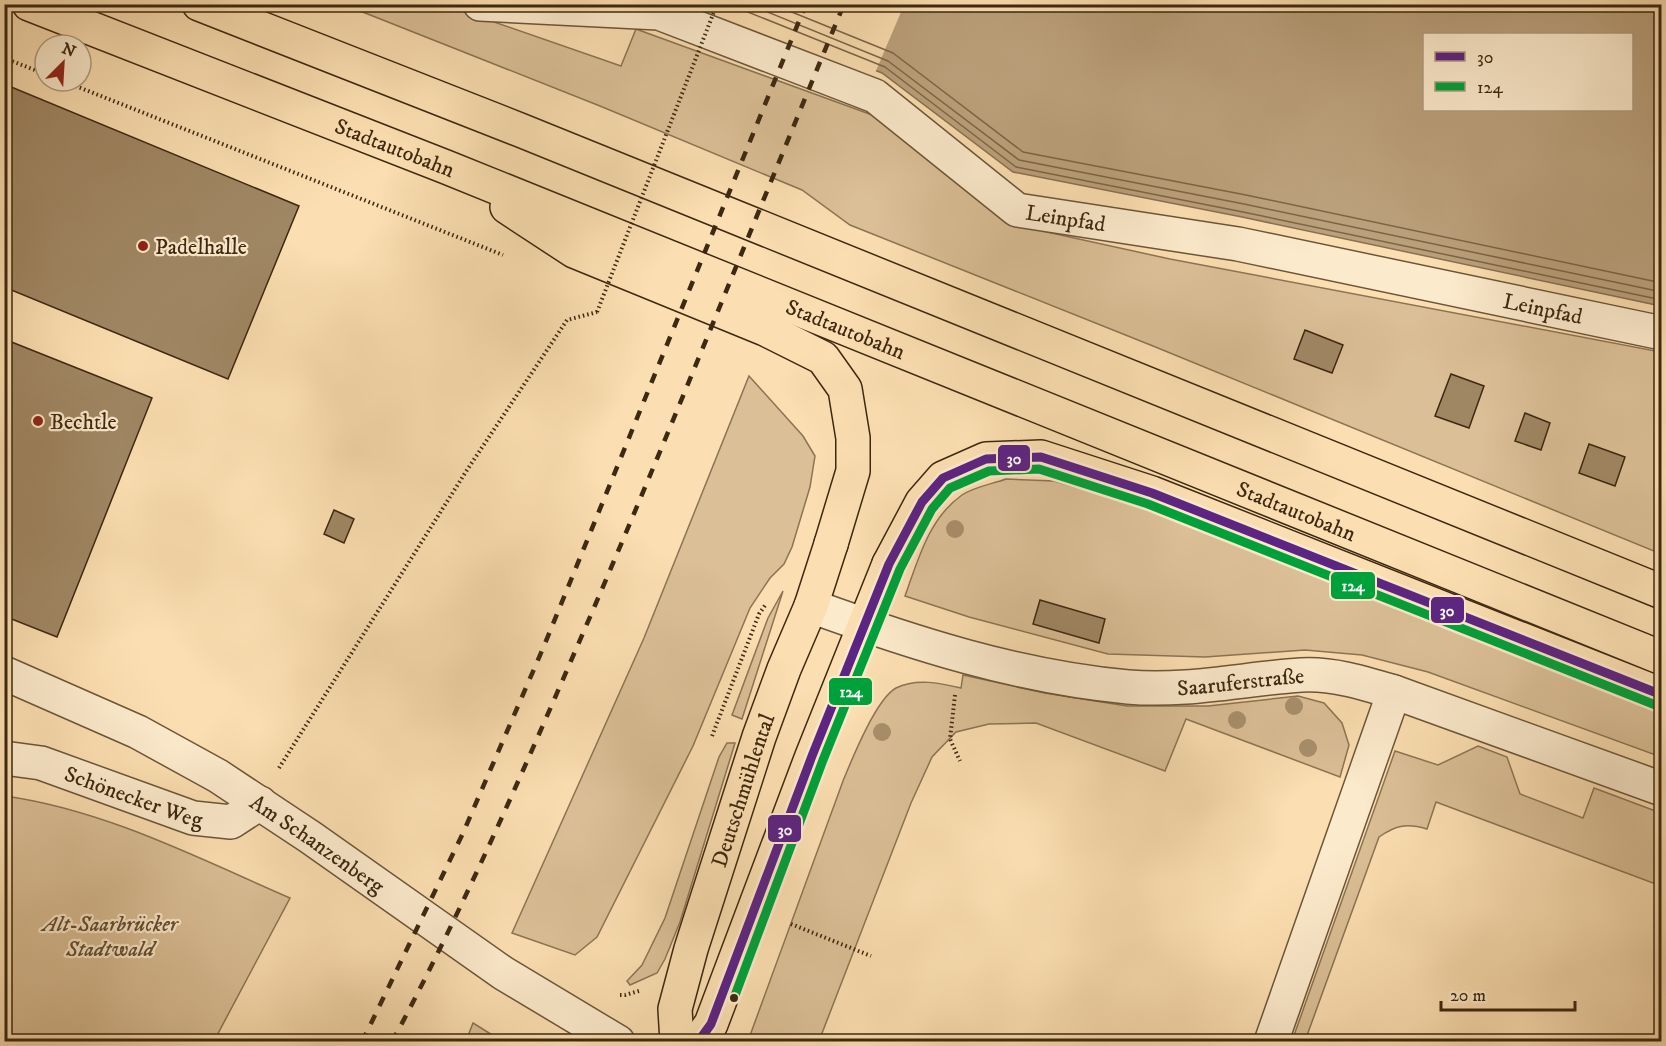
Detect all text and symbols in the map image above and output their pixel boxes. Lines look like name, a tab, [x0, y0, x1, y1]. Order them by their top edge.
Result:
north arrow	[33, 33, 93, 93]
legend	[1423, 33, 1633, 111]
text: N	[59, 38, 79, 62]
text: 30	[1477, 47, 1493, 69]
text: 124	[1477, 77, 1503, 99]
street label: Stadtautobahn	[331, 113, 459, 184]
street label: Leinpfad	[1024, 200, 1107, 238]
place label: Padelhalle	[155, 234, 247, 261]
marker: Padelhalle	[136, 239, 150, 253]
street label: Leinpfad	[1501, 288, 1585, 331]
street label: Stadtautobahn	[782, 294, 909, 366]
place label: Bechtle	[50, 409, 117, 436]
marker: Bechtle	[31, 414, 45, 428]
line badge: 30	[997, 444, 1031, 472]
text: 30	[1007, 449, 1022, 469]
street label: Stadtautobahn	[1232, 476, 1360, 548]
line badge: 124	[1330, 571, 1376, 600]
text: 124	[1342, 576, 1365, 596]
line badge: 30	[1430, 596, 1465, 624]
text: 30	[1440, 601, 1455, 621]
street label: Saaruferstraße	[1176, 663, 1305, 703]
line badge: 124	[828, 677, 873, 706]
text: 124	[840, 682, 863, 702]
street label: Deutschmühlental	[706, 710, 782, 871]
street label: Schönecker Weg	[61, 761, 204, 834]
street label: Am Schanzenberg	[244, 789, 389, 900]
line badge: 30	[767, 814, 802, 843]
text: 30	[778, 820, 793, 840]
park label: Alt-Saarbrücker Stadtwald	[39, 911, 180, 963]
scale bar	[1441, 974, 1574, 1012]
text: 20 m	[1450, 985, 1486, 1007]
unlabelled marker	[728, 992, 740, 1004]

